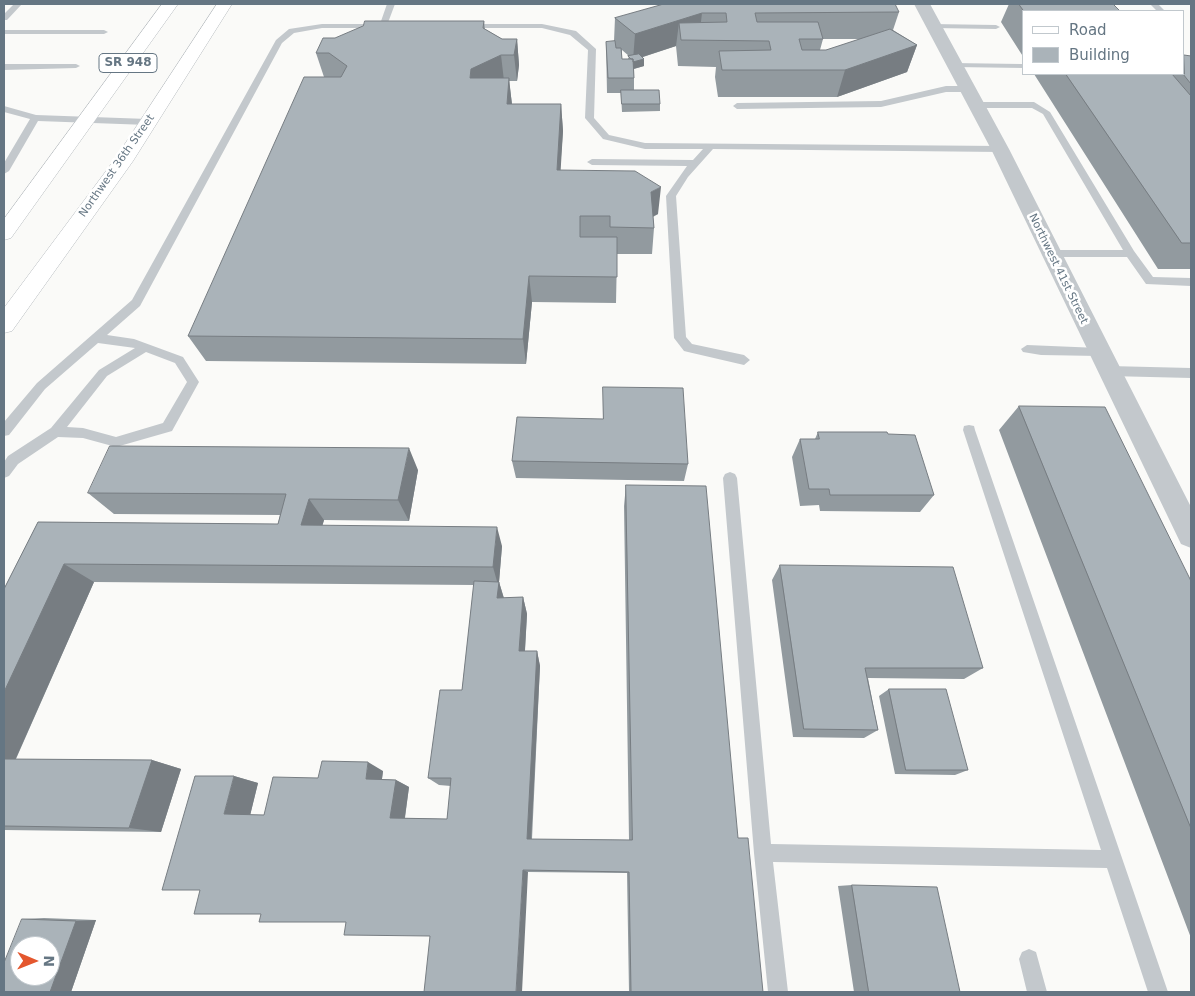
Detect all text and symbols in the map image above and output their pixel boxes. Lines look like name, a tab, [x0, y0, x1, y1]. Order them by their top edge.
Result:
legend	[1022, 10, 1185, 75]
text: Road	[1069, 21, 1107, 39]
text: Building	[1069, 46, 1130, 64]
road number: SR 948	[99, 54, 157, 72]
street label: Northwest 36th Street	[77, 112, 157, 220]
street label: Northwest 41st Street	[1026, 212, 1090, 326]
north arrow	[10, 936, 60, 986]
text: N	[41, 955, 57, 967]

